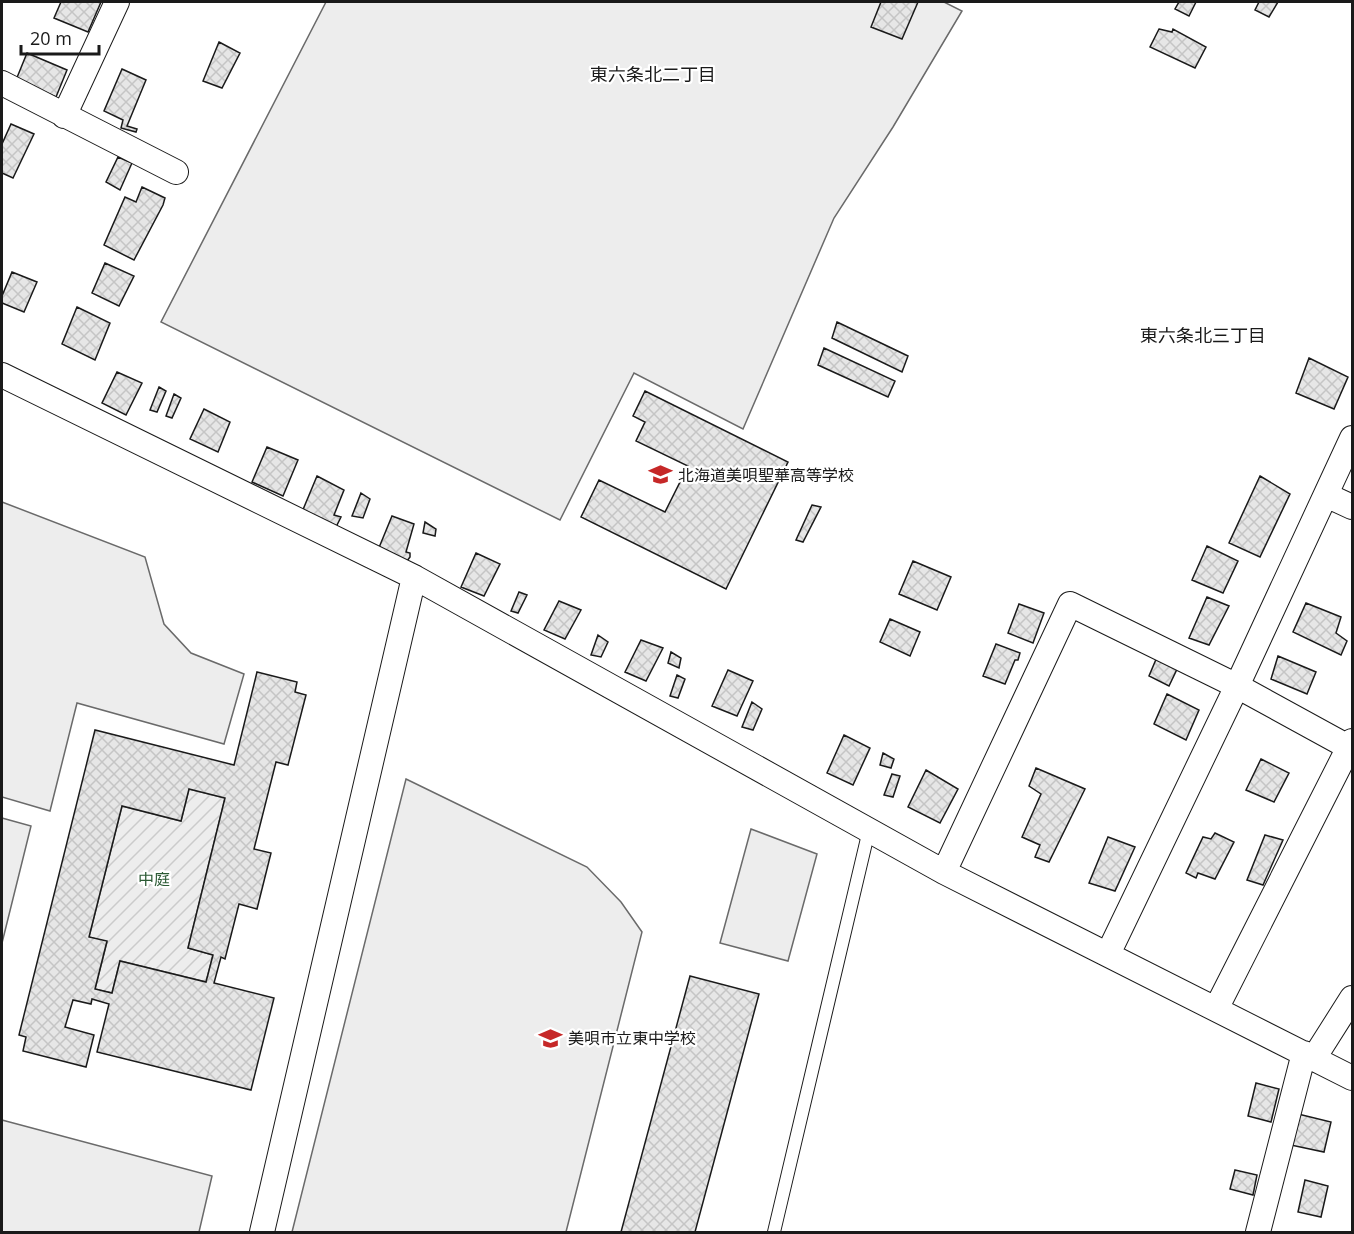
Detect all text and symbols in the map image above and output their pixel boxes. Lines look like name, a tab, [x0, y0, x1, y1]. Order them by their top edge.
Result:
scale bar	[21, 18, 99, 56]
text: 20 m	[30, 26, 72, 50]
district label: 東六条北二丁目	[590, 62, 716, 86]
district label: 東六条北三丁目	[1140, 323, 1266, 347]
school or university icon: 北海道美唄聖華高等学校	[647, 462, 673, 488]
place label: 北海道美唄聖華高等学校	[678, 464, 854, 486]
park label: 中庭	[138, 868, 170, 890]
school or university icon: 美唄市立東中学校	[537, 1025, 563, 1051]
place label: 美唄市立東中学校	[568, 1027, 696, 1049]

